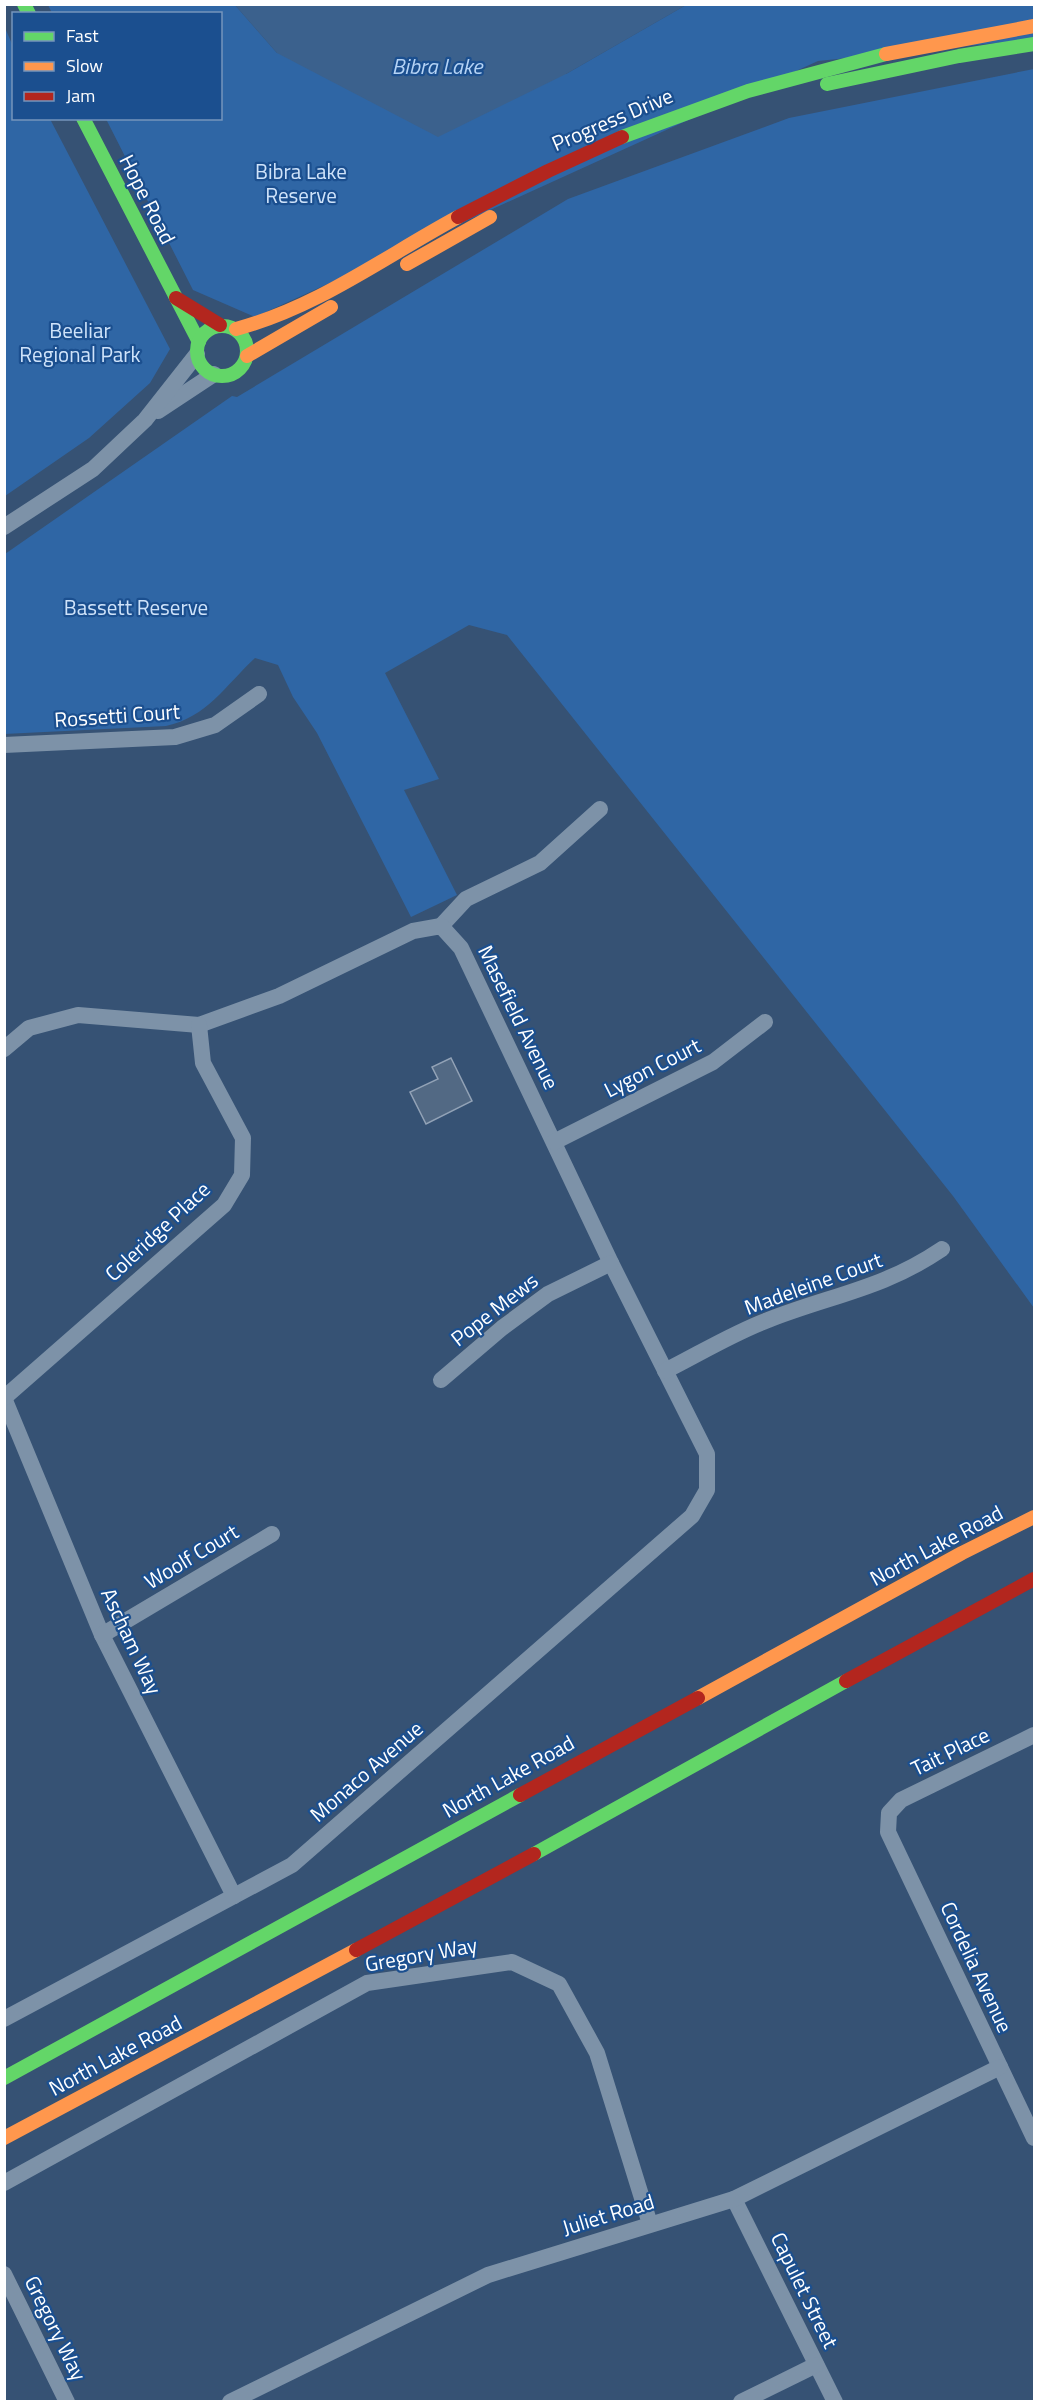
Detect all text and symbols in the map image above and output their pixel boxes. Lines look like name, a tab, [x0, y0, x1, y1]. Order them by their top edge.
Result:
legend	[12, 12, 222, 120]
text: Fast	[66, 22, 99, 49]
water label: Bibra Lake	[392, 49, 484, 83]
text: Slow	[66, 52, 103, 79]
street label: Progress Drive	[546, 79, 678, 159]
text: Jam	[66, 82, 95, 109]
street label: Hope Road	[112, 149, 184, 249]
park label: Bibra Lake Reserve	[255, 155, 347, 211]
park label: Beeliar Regional Park	[19, 314, 141, 370]
park label: Bassett Reserve	[64, 591, 208, 623]
street label: Rossetti Court	[53, 695, 182, 735]
street label: Masefield Avenue	[470, 939, 568, 1095]
street label: Lygon Court	[598, 1029, 707, 1105]
street label: Coleridge Place	[97, 1174, 217, 1288]
street label: Madeleine Court	[740, 1243, 887, 1323]
street label: Pope Mews	[443, 1265, 545, 1353]
street label: North Lake Road	[864, 1496, 1008, 1594]
street label: Woolf Court	[138, 1515, 245, 1597]
street label: Ascham Way	[93, 1582, 171, 1700]
street label: Monaco Avenue	[302, 1713, 430, 1829]
street label: Tait Place	[905, 1718, 995, 1784]
street label: North Lake Road	[436, 1726, 580, 1826]
street label: Cordelia Avenue	[933, 1896, 1021, 2038]
street label: Gregory Way	[362, 1928, 480, 1980]
street label: North Lake Road	[43, 2006, 187, 2104]
street label: Juliet Road	[558, 2185, 658, 2243]
street label: Capulet Street	[763, 2227, 847, 2354]
street label: Gregory Way	[17, 2270, 95, 2386]

